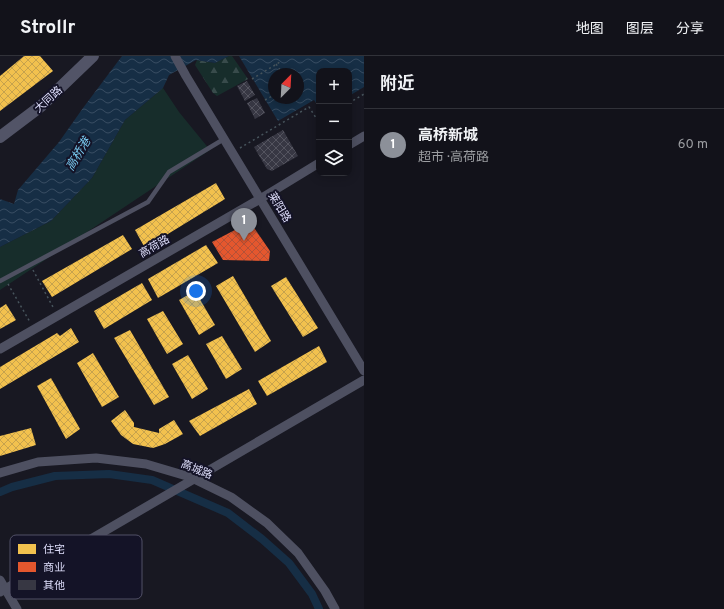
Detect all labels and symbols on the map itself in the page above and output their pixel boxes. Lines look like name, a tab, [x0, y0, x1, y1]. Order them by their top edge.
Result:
north arrow	[268, 68, 304, 104]
street label: 大同路	[32, 84, 66, 116]
water label: 高桥港	[63, 133, 96, 174]
street label: 莱阳路	[265, 190, 294, 225]
pin: 1	[231, 208, 257, 241]
street label: 高荷路	[137, 233, 172, 261]
your location	[186, 281, 206, 301]
street label: 高城路	[179, 457, 215, 483]
legend	[10, 535, 142, 599]
text: 住宅	[43, 543, 65, 557]
text: 商业	[43, 561, 65, 575]
text: 其他	[43, 579, 65, 593]

